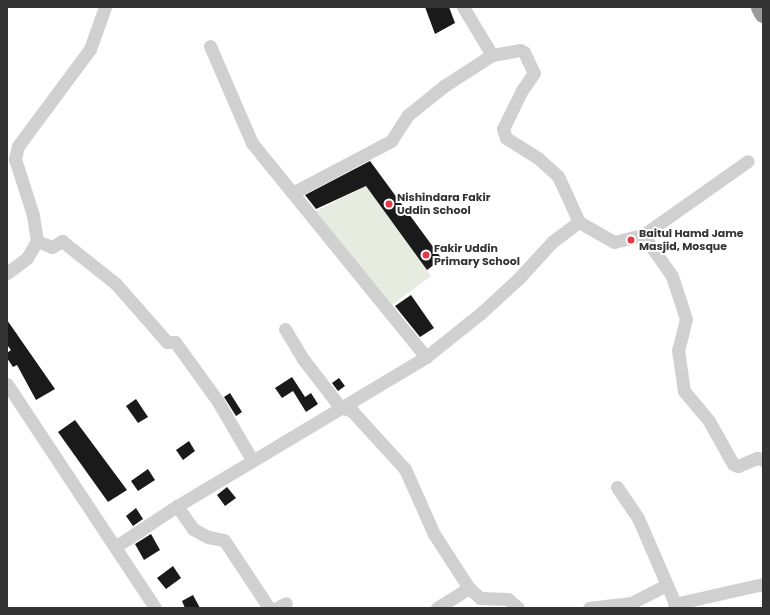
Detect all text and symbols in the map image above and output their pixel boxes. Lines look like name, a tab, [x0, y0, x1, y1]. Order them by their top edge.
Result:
place label: Nishindara Fakir Uddin School	[397, 191, 490, 217]
marker: Nishindara Fakir Uddin School	[384, 199, 394, 209]
place label: Baitul Hamd Jame Masjid, Mosque	[639, 227, 744, 253]
marker: Baitul Hamd Jame Masjid, Mosque	[626, 235, 636, 245]
place label: Fakir Uddin Primary School	[434, 242, 520, 268]
marker: Fakir Uddin Primary School	[421, 250, 431, 260]

